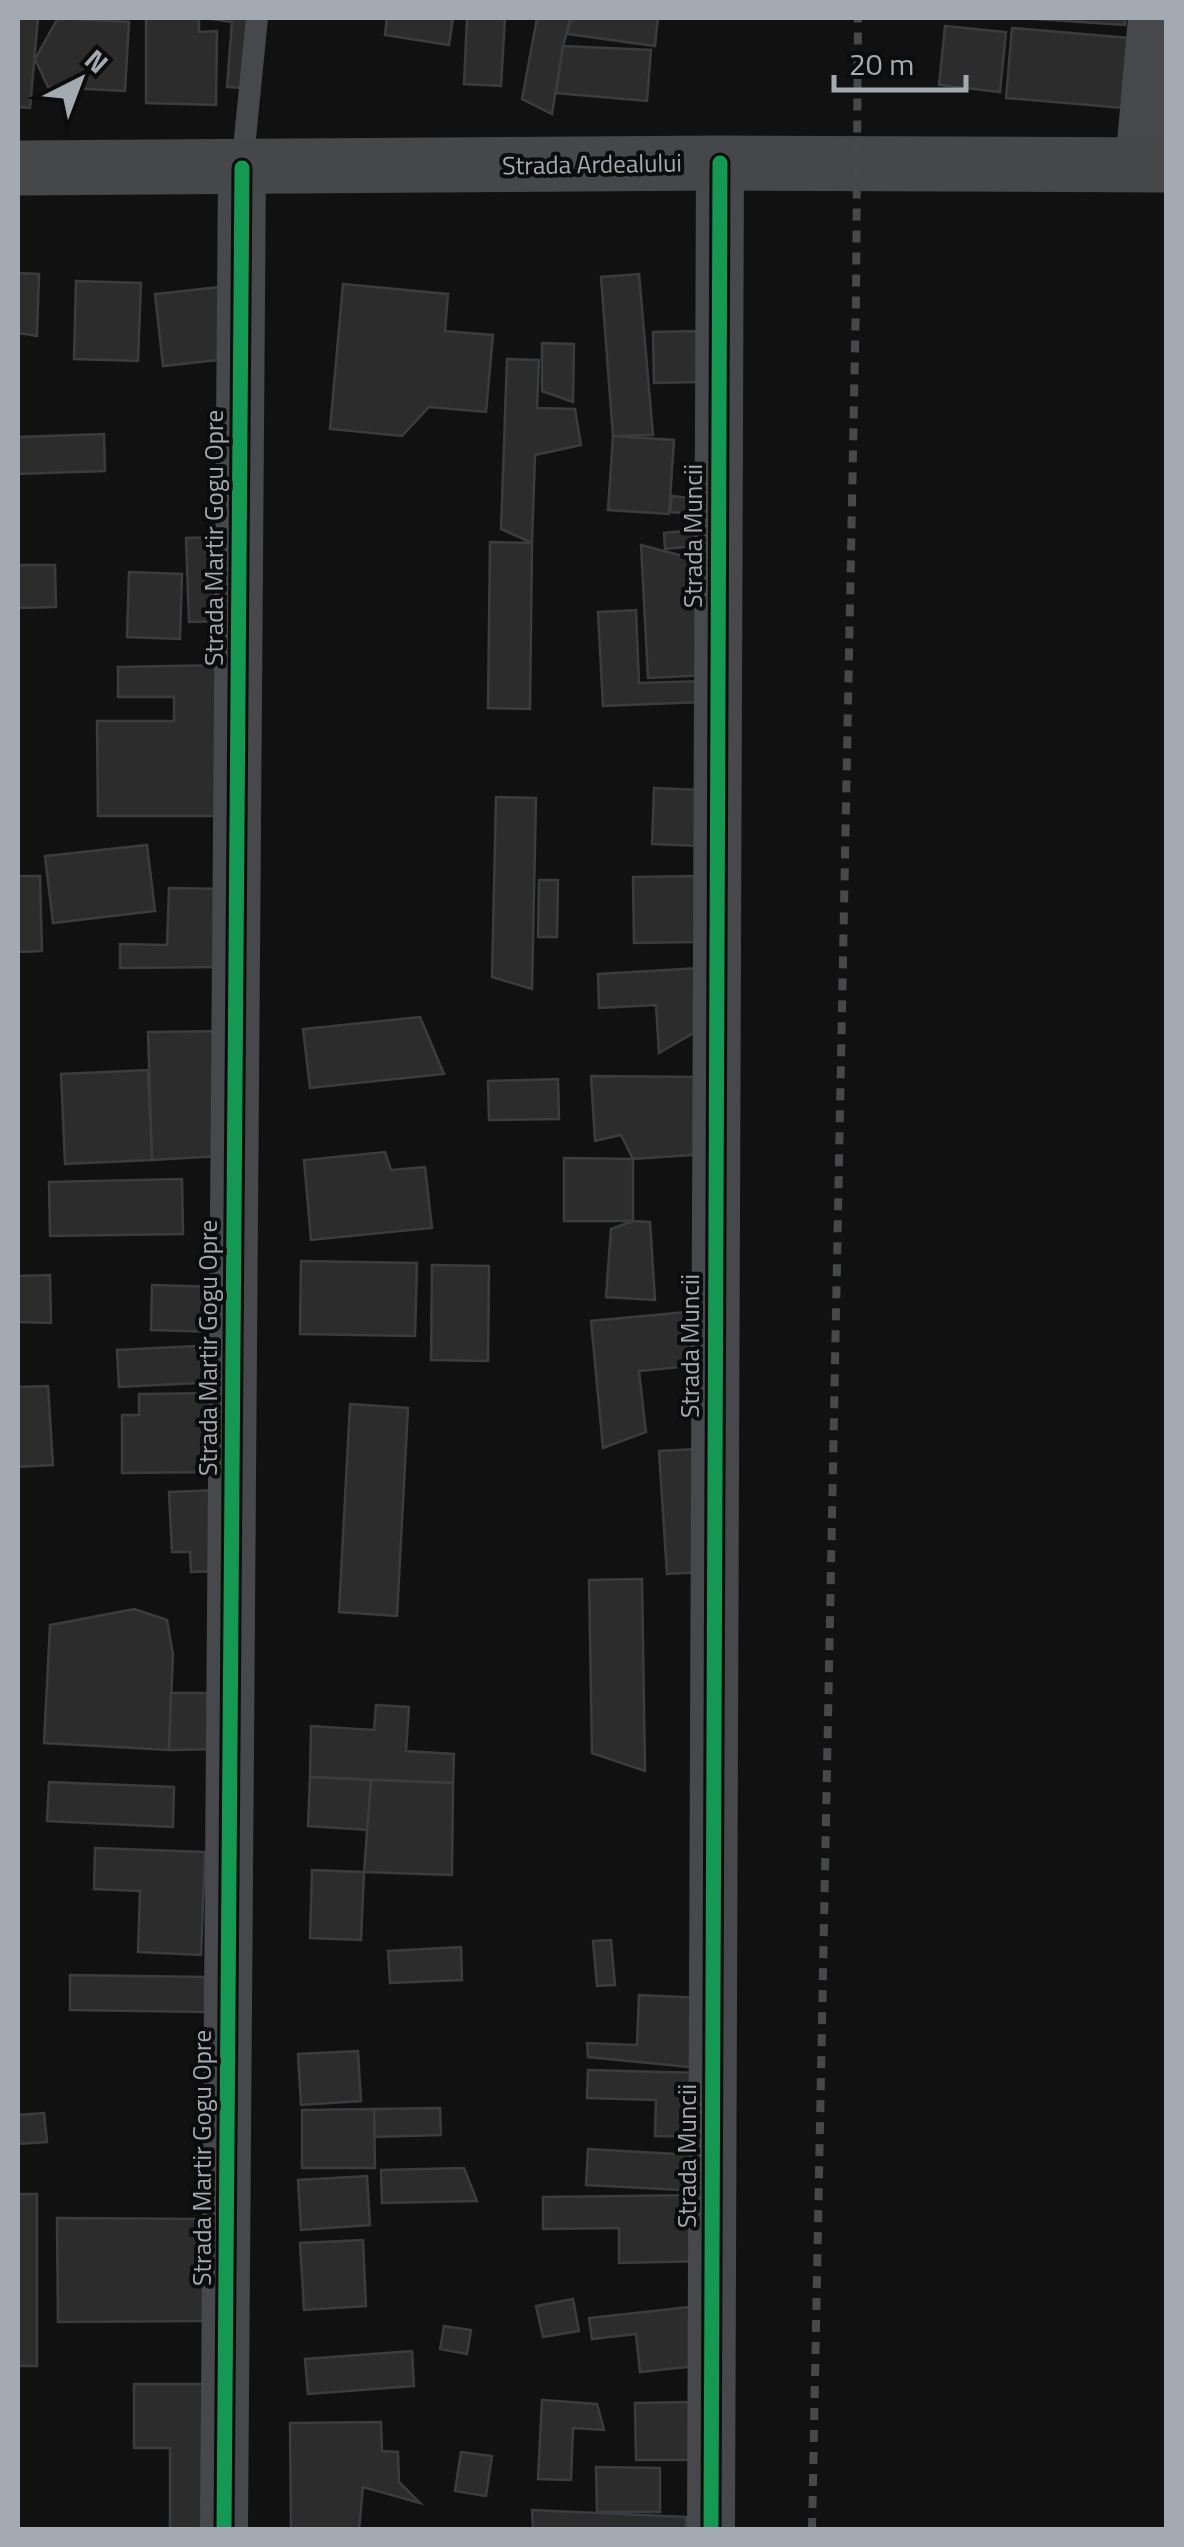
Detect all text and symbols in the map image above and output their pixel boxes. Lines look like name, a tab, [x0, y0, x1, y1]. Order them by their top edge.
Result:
north arrow	[30, 30, 130, 130]
scale bar	[834, 30, 966, 92]
text: N	[75, 39, 119, 84]
text: 20 m	[849, 41, 914, 87]
street label: Strada Ardealului	[502, 143, 682, 185]
street label: Strada Martir Gogu Opre	[195, 410, 233, 666]
street label: Strada Muncii	[674, 464, 712, 608]
street label: Strada Martir Gogu Opre	[189, 1220, 227, 1476]
street label: Strada Muncii	[671, 1274, 709, 1418]
street label: Strada Martir Gogu Opre	[183, 2030, 221, 2286]
street label: Strada Muncii	[668, 2084, 706, 2228]

